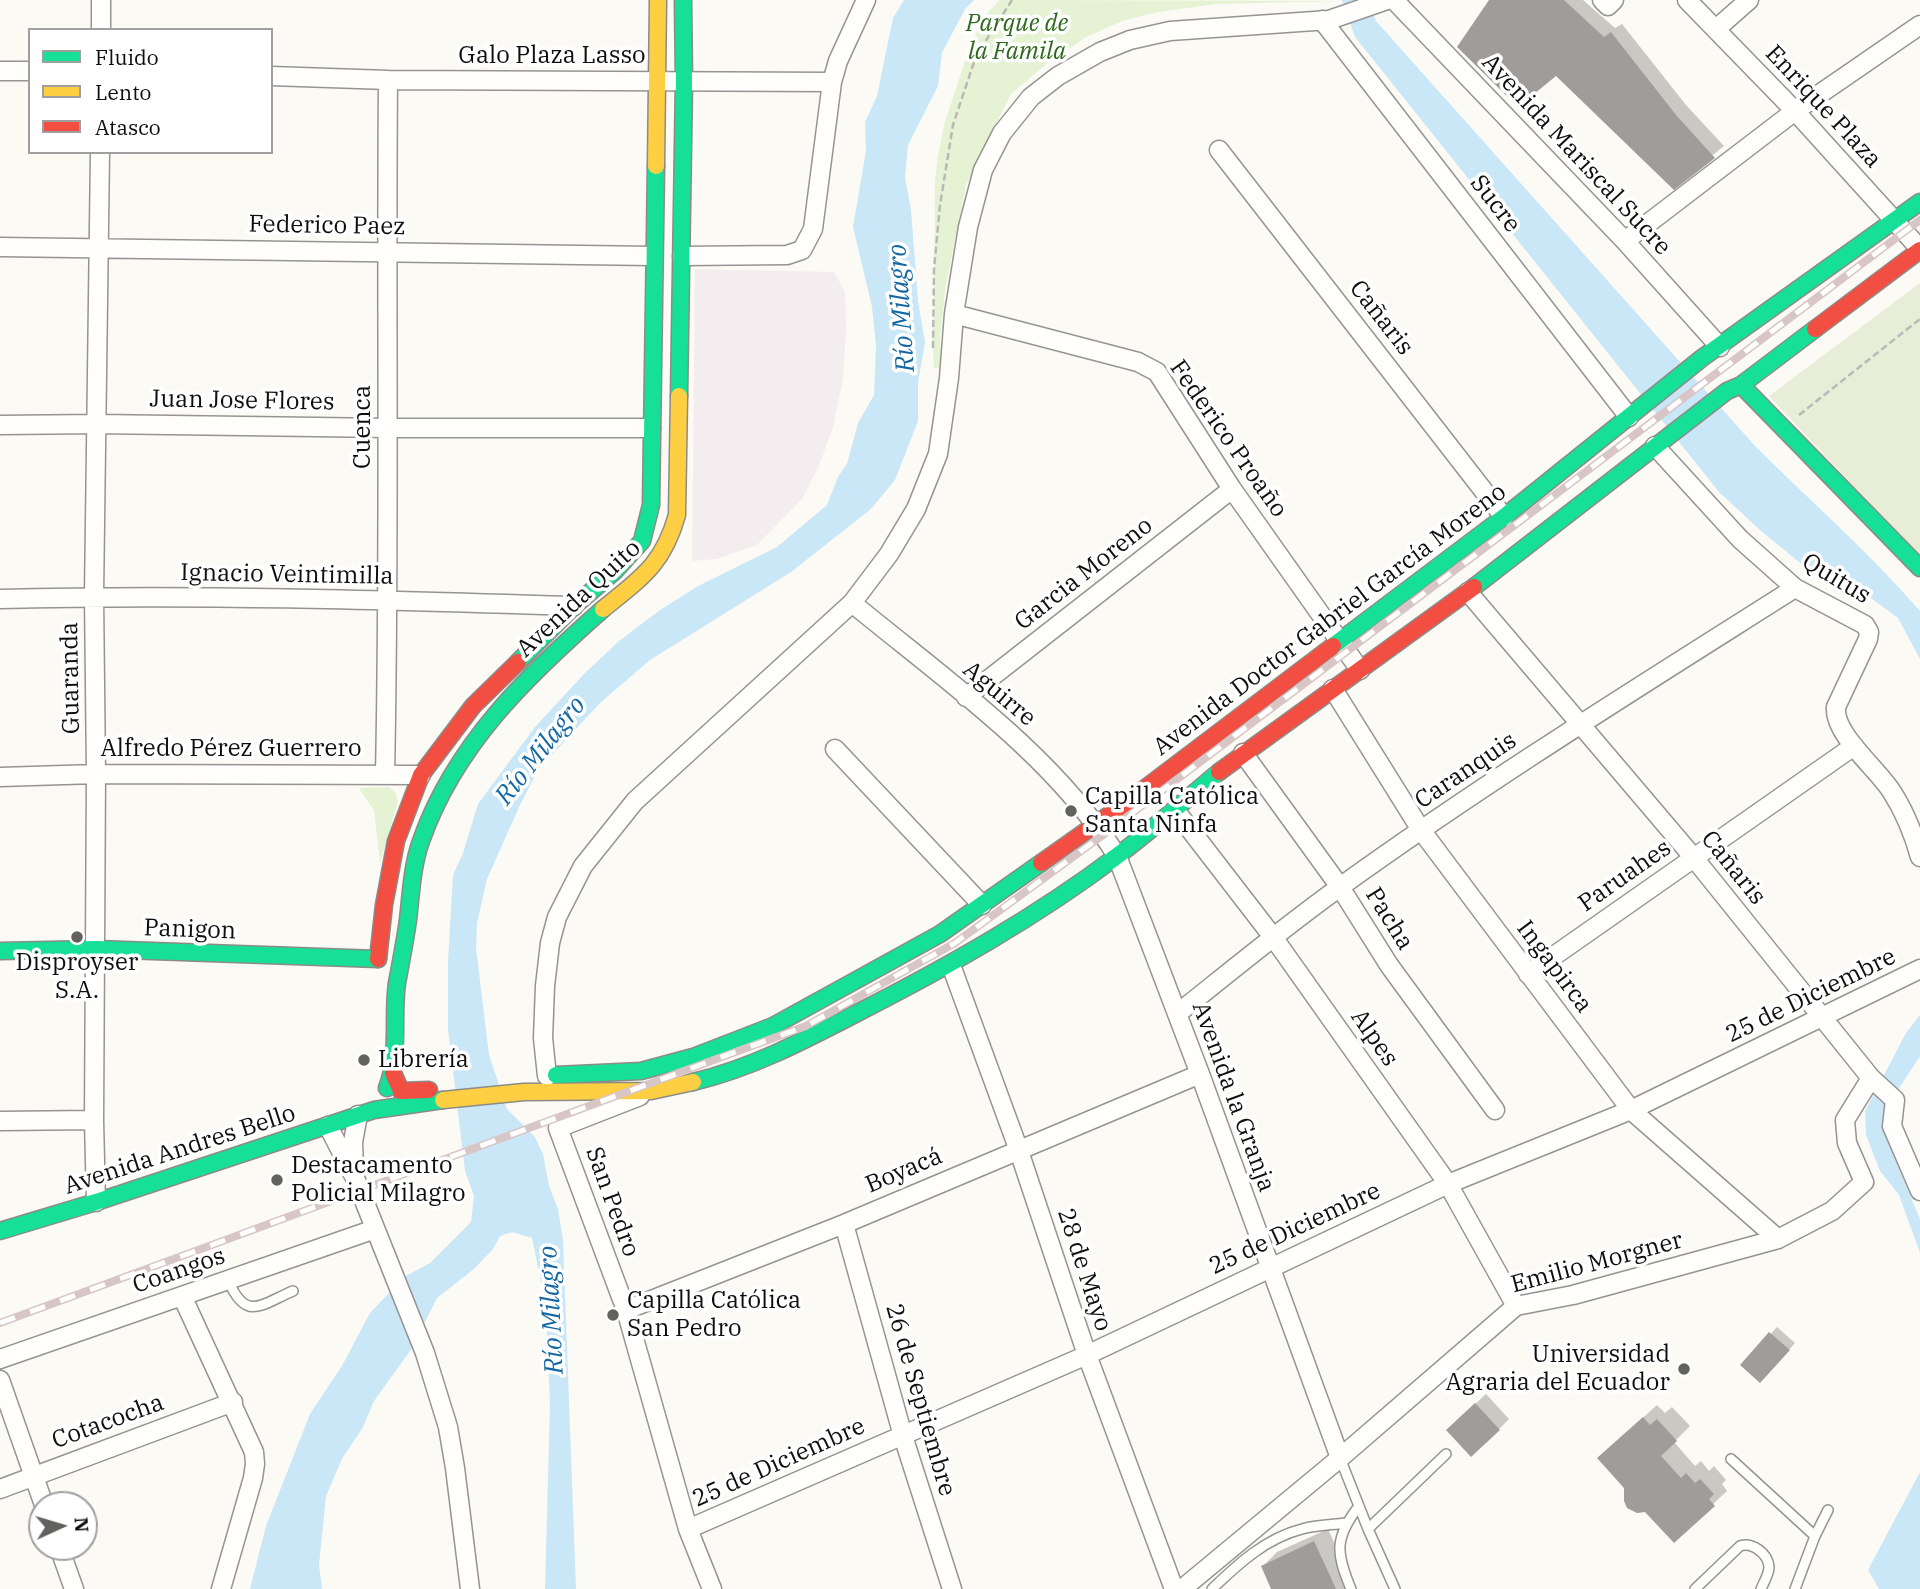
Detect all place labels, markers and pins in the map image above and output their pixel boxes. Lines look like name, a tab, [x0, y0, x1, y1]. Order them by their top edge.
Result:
place label: Capilla Católica Santa Ninfa	[1085, 783, 1259, 839]
marker: Capilla Católica Santa Ninfa	[1063, 803, 1079, 819]
marker: Disproyser S.A.	[69, 929, 85, 945]
place label: Disproyser S.A.	[16, 949, 138, 1005]
place label: Librería	[378, 1046, 469, 1074]
marker: Librería	[356, 1052, 372, 1068]
place label: Destacamento Policial Milagro	[291, 1152, 466, 1208]
marker: Destacamento Policial Milagro	[269, 1172, 285, 1188]
place label: Capilla Católica San Pedro	[627, 1287, 801, 1343]
marker: Capilla Católica San Pedro	[605, 1307, 621, 1323]
place label: Universidad Agraria del Ecuador	[1445, 1341, 1670, 1397]
marker: Universidad Agraria del Ecuador	[1676, 1361, 1692, 1377]

